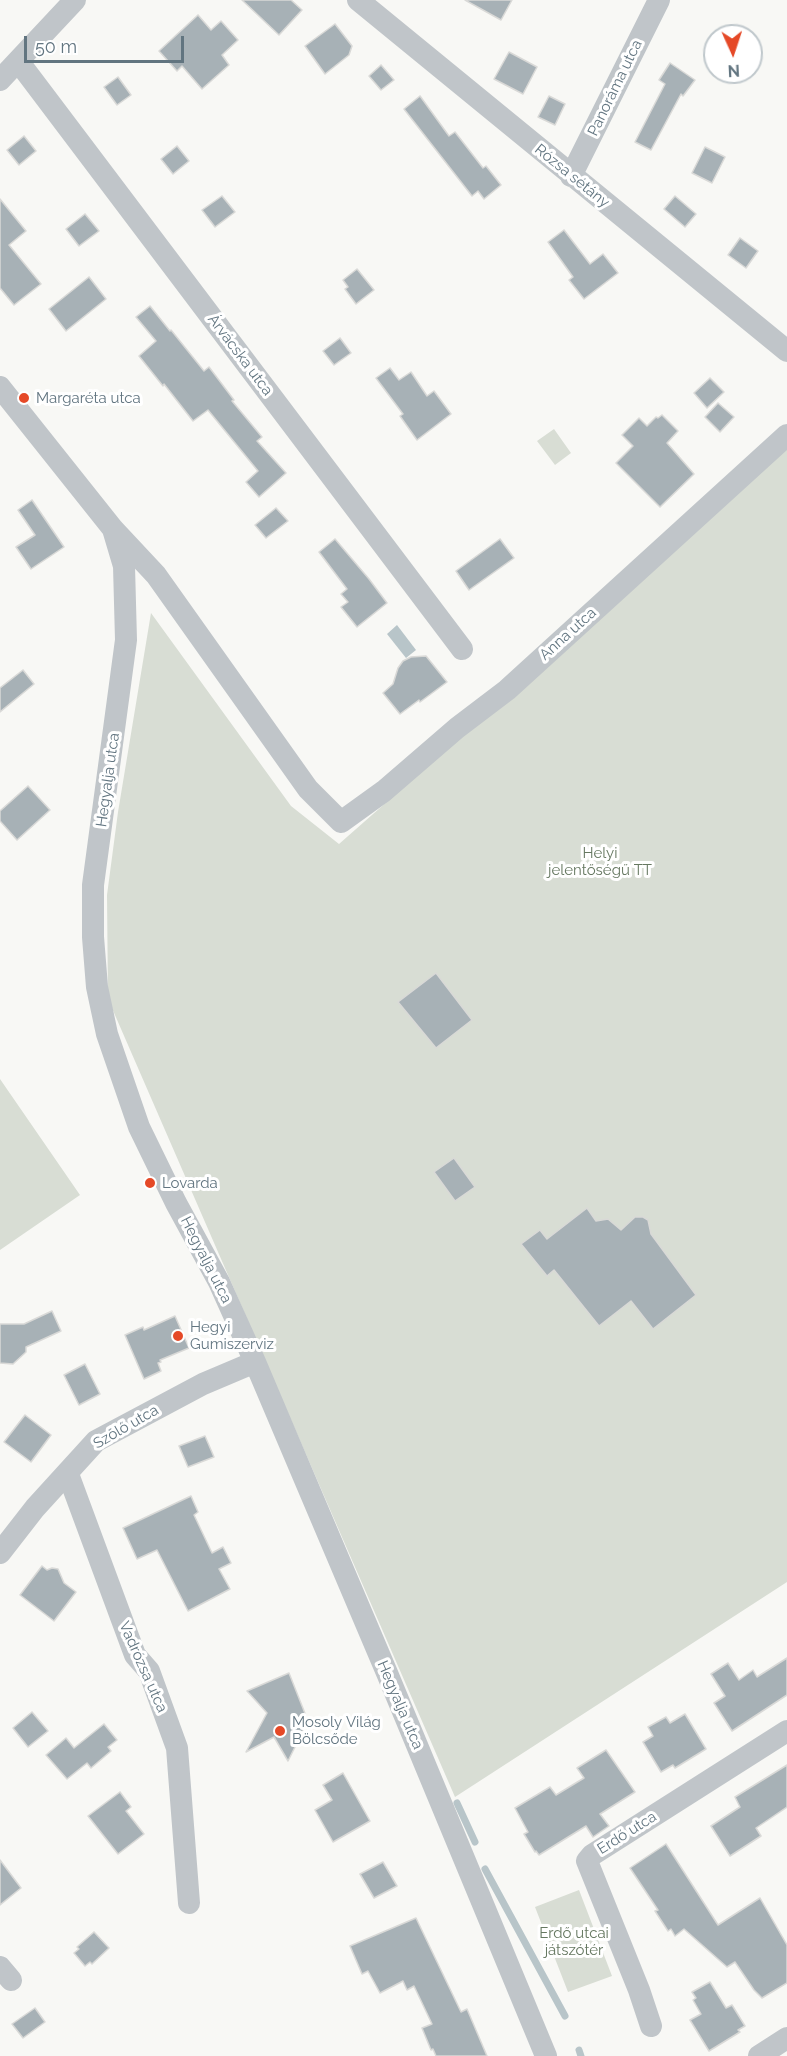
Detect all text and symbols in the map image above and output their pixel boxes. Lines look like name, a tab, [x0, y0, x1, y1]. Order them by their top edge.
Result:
scale bar	[27, 24, 188, 62]
north arrow	[703, 24, 763, 84]
text: 50 m	[35, 36, 77, 57]
street label: Panoráma utca	[584, 37, 646, 139]
text: N	[727, 61, 740, 80]
street label: Rózsa sétány	[531, 140, 613, 212]
street label: Árvácska utca	[204, 311, 276, 399]
place label: Margaréta utca	[36, 389, 141, 407]
marker: Margaréta utca	[17, 391, 31, 405]
street label: Anna utca	[536, 604, 600, 664]
street label: Hegyalja utca	[92, 732, 124, 828]
park label: Helyi jelentőségű TT	[548, 844, 652, 879]
place label: Lovarda	[162, 1174, 218, 1192]
marker: Lovarda	[143, 1176, 157, 1190]
street label: Hegyalja utca	[176, 1214, 236, 1306]
place label: Hegyi Gumiszerviz	[190, 1318, 274, 1353]
marker: Hegyi Gumiszerviz	[171, 1329, 185, 1343]
street label: Szőlő utca	[90, 1401, 162, 1453]
street label: Vadrózsa utca	[115, 1619, 171, 1715]
street label: Hegyalja utca	[373, 1658, 427, 1752]
place label: Mosoly Világ Bölcsőde	[292, 1713, 381, 1748]
marker: Mosoly Világ Bölcsőde	[273, 1724, 287, 1738]
street label: Erdő utca	[594, 1808, 660, 1858]
park label: Erdő utcai játszótér	[539, 1924, 609, 1959]

